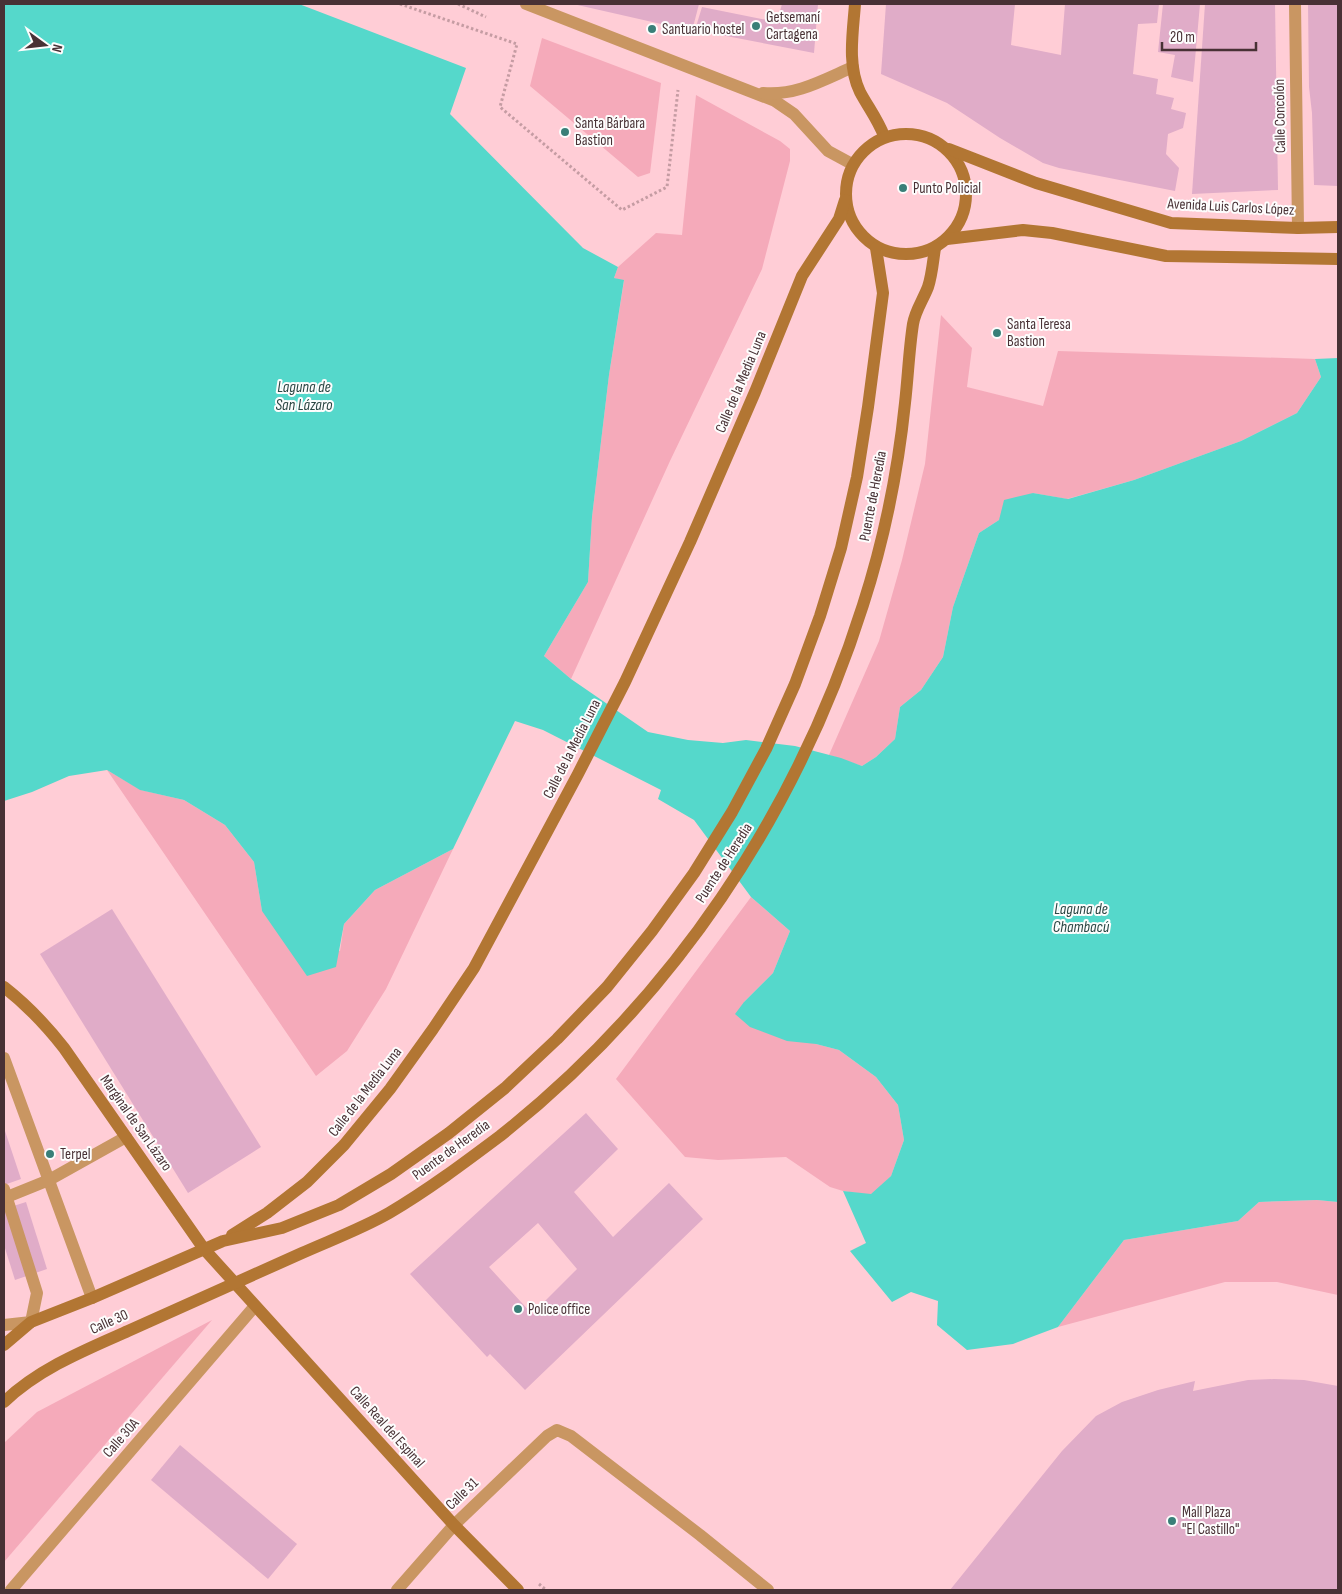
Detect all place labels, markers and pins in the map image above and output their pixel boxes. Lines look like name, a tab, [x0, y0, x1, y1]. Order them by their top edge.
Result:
place label: Getsemaní Cartagena	[766, 8, 820, 44]
place label: Santuario hostel	[662, 20, 744, 39]
marker: Getsemaní Cartagena	[750, 20, 762, 32]
marker: Santuario hostel	[646, 23, 658, 35]
place label: Santa Bárbara Bastion	[575, 114, 645, 150]
marker: Santa Bárbara Bastion	[559, 126, 571, 138]
place label: Punto Policial	[913, 179, 981, 198]
marker: Punto Policial	[897, 182, 909, 194]
place label: Santa Teresa Bastion	[1007, 315, 1071, 351]
marker: Santa Teresa Bastion	[991, 327, 1003, 339]
place label: Terpel	[60, 1145, 90, 1164]
marker: Terpel	[44, 1148, 56, 1160]
place label: Police office	[528, 1300, 590, 1319]
marker: Police office	[512, 1303, 524, 1315]
place label: Mall Plaza "El Castillo"	[1182, 1503, 1239, 1539]
marker: Mall Plaza "El Castillo"	[1166, 1515, 1178, 1527]

